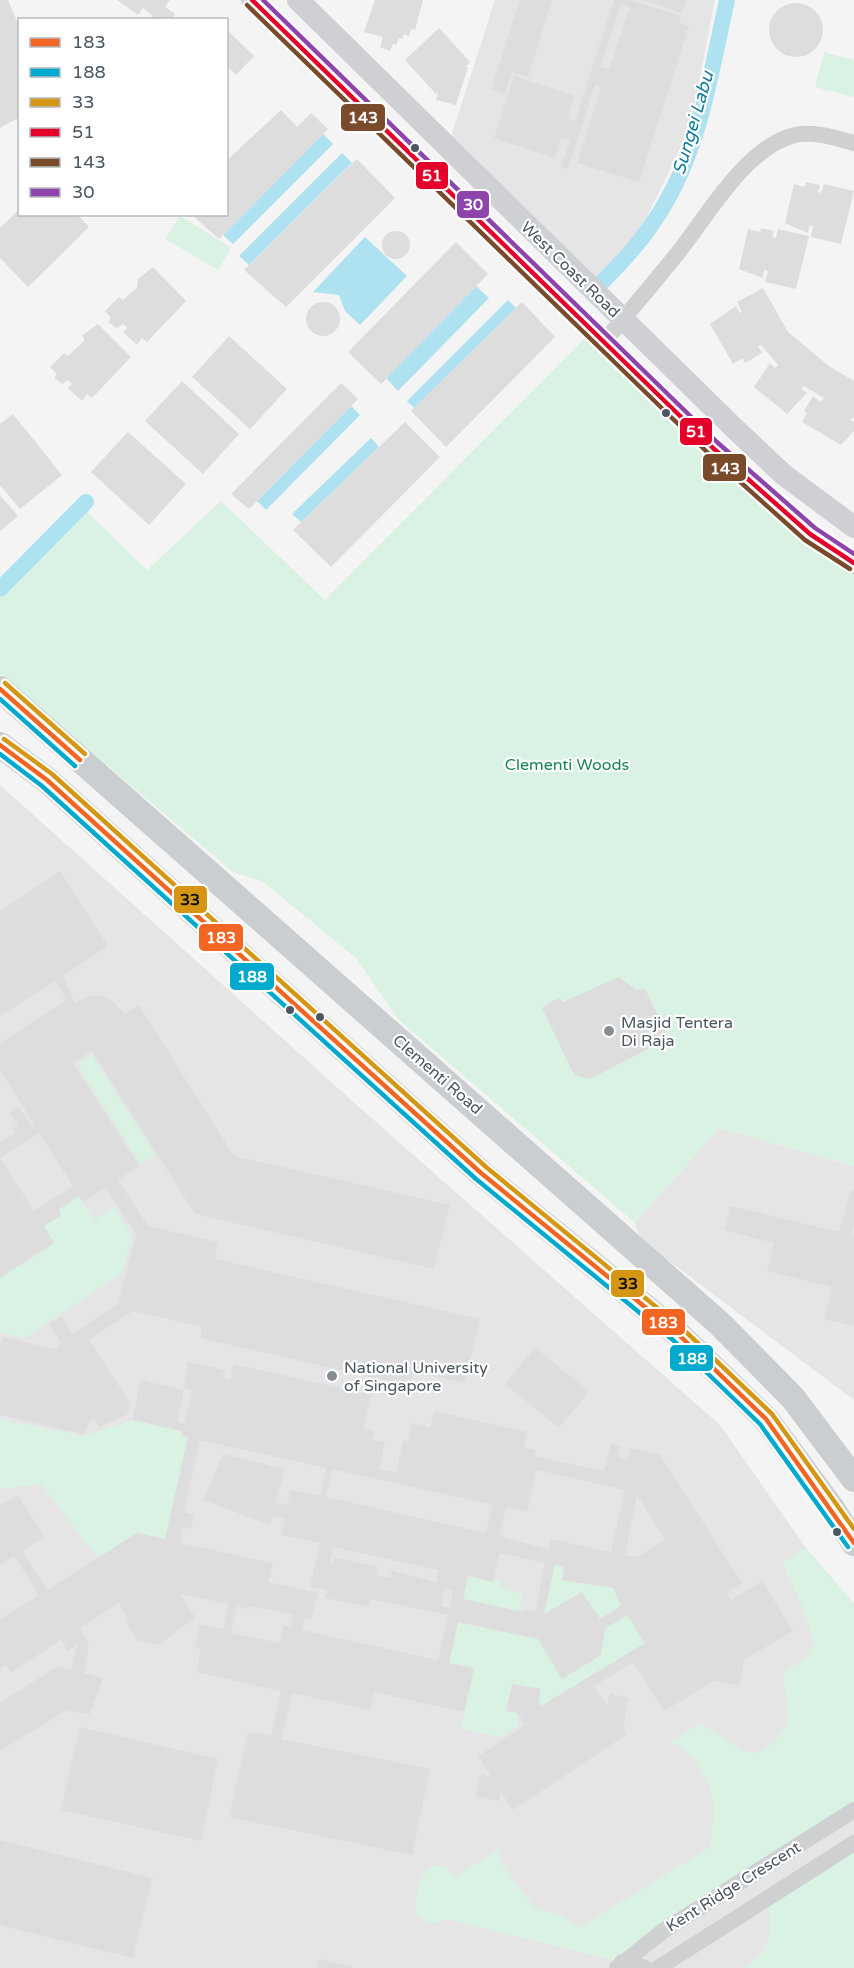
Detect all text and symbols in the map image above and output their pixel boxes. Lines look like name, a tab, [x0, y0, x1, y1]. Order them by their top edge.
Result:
legend	[18, 18, 228, 216]
text: 183	[72, 31, 106, 53]
text: 188	[72, 61, 106, 83]
water label: Sungei Labu	[668, 68, 719, 177]
text: 33	[72, 91, 95, 113]
line badge: 143	[340, 103, 386, 132]
text: 143	[348, 108, 378, 128]
text: 51	[72, 121, 95, 143]
unlabelled marker	[409, 142, 421, 154]
text: 143	[72, 151, 106, 173]
line badge: 51	[415, 161, 449, 190]
text: 51	[422, 166, 442, 186]
text: 30	[72, 181, 95, 203]
line badge: 30	[456, 190, 490, 219]
text: 30	[463, 195, 483, 215]
street label: West Coast Road	[517, 217, 624, 322]
unlabelled marker	[660, 407, 672, 419]
line badge: 51	[679, 417, 713, 446]
text: 51	[686, 422, 706, 442]
line badge: 143	[702, 453, 747, 482]
text: 143	[710, 459, 740, 479]
park label: Clementi Woods	[505, 755, 629, 775]
line badge: 33	[173, 885, 208, 914]
text: 33	[180, 890, 200, 910]
line badge: 183	[198, 923, 244, 952]
text: 183	[206, 928, 236, 948]
line badge: 188	[229, 962, 275, 991]
text: 188	[237, 967, 267, 987]
unlabelled marker	[284, 1004, 296, 1016]
unlabelled marker	[314, 1011, 326, 1023]
place label: Masjid Tentera Di Raja	[621, 1013, 733, 1051]
marker: Masjid Tentera Di Raja	[602, 1024, 616, 1038]
street label: Clementi Road	[389, 1030, 486, 1119]
line badge: 33	[610, 1269, 645, 1298]
text: 33	[618, 1274, 638, 1294]
line badge: 183	[641, 1308, 686, 1336]
text: 183	[648, 1313, 678, 1333]
line badge: 188	[669, 1344, 714, 1372]
text: 188	[677, 1349, 707, 1369]
place label: National University of Singapore	[344, 1358, 488, 1396]
marker: National University of Singapore	[325, 1369, 339, 1383]
unlabelled marker	[831, 1526, 843, 1538]
street label: Kent Ridge Crescent	[662, 1837, 805, 1936]

